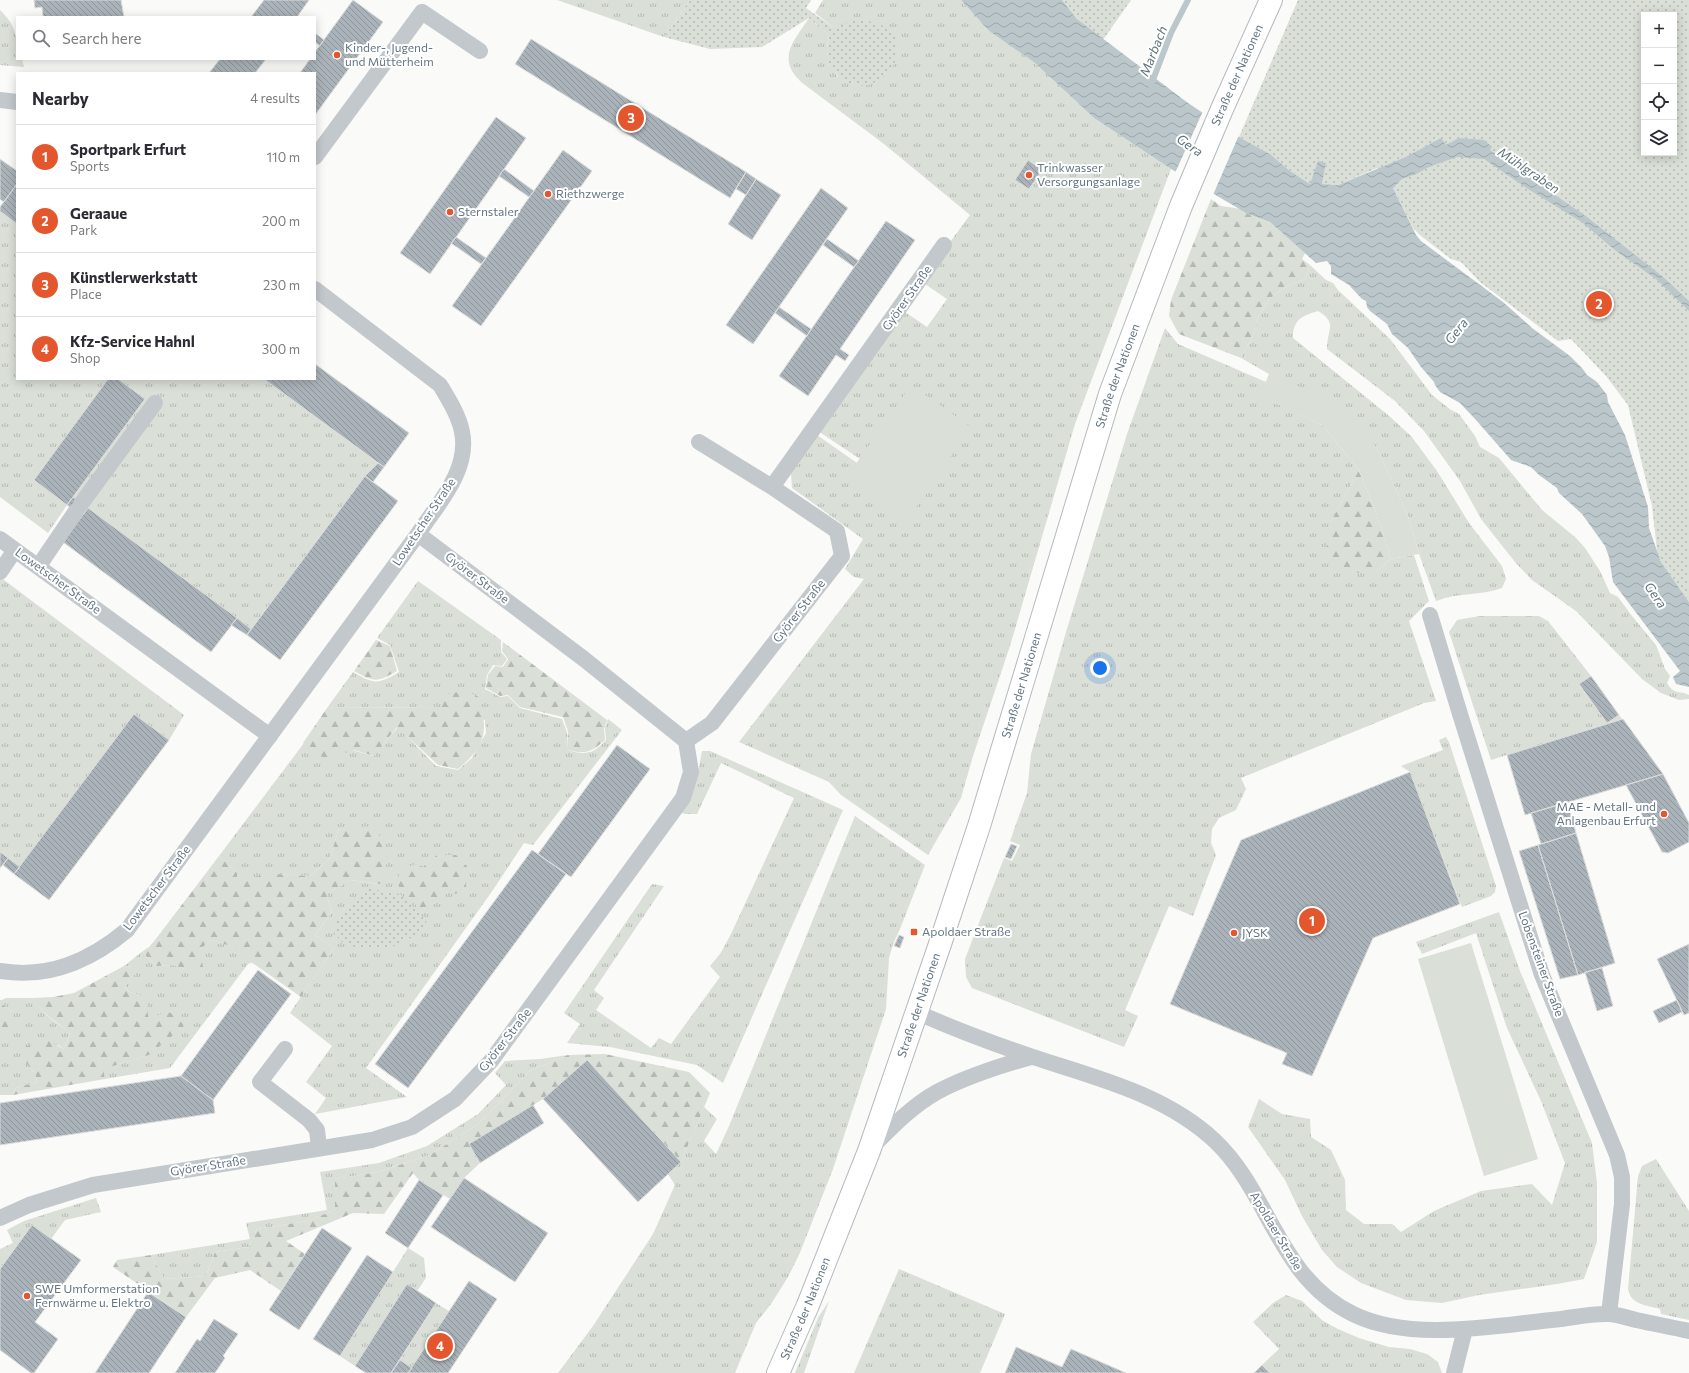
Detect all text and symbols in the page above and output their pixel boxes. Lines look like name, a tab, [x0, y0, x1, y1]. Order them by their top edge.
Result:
map controls	[1641, 12, 1677, 156]
button: +	[1641, 12, 1677, 48]
search box	[16, 16, 316, 60]
street label: Straße der Nationen	[1208, 22, 1265, 128]
water label: Marbach	[1136, 24, 1170, 78]
icon: search	[30, 27, 52, 49]
text: Search here	[62, 29, 141, 47]
place label: Kinder-, Jugend- und Mütterheim	[345, 40, 434, 68]
button: −	[1641, 48, 1677, 84]
marker: Kinder-, Jugend- und Mütterheim	[332, 50, 342, 60]
button: locate	[1641, 84, 1677, 120]
text: Nearby	[32, 88, 89, 109]
text: 4 results	[250, 90, 300, 106]
pin: 3	[618, 103, 644, 133]
button: layers	[1641, 120, 1677, 156]
water label: Gera	[1174, 130, 1206, 160]
text: Sportpark Erfurt	[70, 140, 186, 158]
water label: Mühlgraben	[1495, 143, 1563, 197]
text: 1	[42, 149, 48, 165]
text: 110 m	[267, 149, 300, 165]
text: Sports	[70, 158, 110, 174]
place label: Trinkwasser Versorgungsanlage	[1037, 160, 1140, 188]
marker: Trinkwasser Versorgungsanlage	[1024, 170, 1034, 180]
place label: Riethzwerge	[556, 186, 624, 200]
marker: Riethzwerge	[543, 189, 553, 199]
text: Geraaue	[70, 204, 127, 222]
place label: Sternstaler	[458, 204, 519, 218]
marker: Sternstaler	[445, 207, 455, 217]
text: 2	[41, 213, 49, 229]
text: 200 m	[262, 213, 300, 229]
text: Park	[70, 222, 97, 238]
street label: Györer Straße	[879, 262, 934, 333]
text: Künstlerwerkstatt	[70, 268, 198, 286]
text: 3	[41, 277, 49, 293]
text: 230 m	[263, 277, 300, 293]
text: Place	[70, 286, 102, 302]
pin: 2	[1586, 289, 1612, 319]
water label: Gera	[1441, 315, 1471, 347]
street label: Straße der Nationen	[1092, 322, 1142, 430]
text: Kfz-Service Hahnl	[70, 332, 195, 350]
text: 4	[41, 341, 49, 357]
text: 300 m	[262, 341, 300, 357]
text: Shop	[70, 350, 101, 366]
street label: Lowetscher Straße	[389, 475, 458, 568]
street label: Lowetscher Straße	[13, 544, 104, 616]
street label: Györer Straße	[443, 549, 512, 606]
street label: Györer Straße	[769, 576, 827, 645]
water label: Gera	[1641, 579, 1671, 611]
street label: Straße der Nationen	[998, 631, 1043, 740]
your location	[1090, 658, 1110, 678]
place label: MAE - Metall- und Anlagenbau Erfurt	[1556, 799, 1656, 827]
marker: MAE - Metall- und Anlagenbau Erfurt	[1659, 809, 1669, 819]
street label: Lowetscher Straße	[120, 842, 193, 933]
pin: 1	[1299, 906, 1325, 936]
street label: Lobensteiner Straße	[1516, 909, 1567, 1018]
place label: Apoldaer Straße	[922, 924, 1011, 938]
place label: JYSK	[1242, 925, 1268, 940]
marker: Apoldaer Straße	[909, 927, 919, 937]
marker: JYSK	[1229, 928, 1239, 938]
street label: Straße der Nationen	[894, 951, 942, 1059]
street label: Györer Straße	[475, 1005, 533, 1074]
street label: Györer Straße	[169, 1152, 247, 1178]
street label: Apoldaer Straße	[1248, 1189, 1306, 1272]
street label: Straße der Nationen	[777, 1255, 832, 1362]
place label: SWE Umformerstation Fernwärme u. Elektro	[35, 1281, 159, 1309]
marker: SWE Umformerstation Fernwärme u. Elektro	[22, 1291, 32, 1301]
pin: 4	[427, 1331, 453, 1361]

